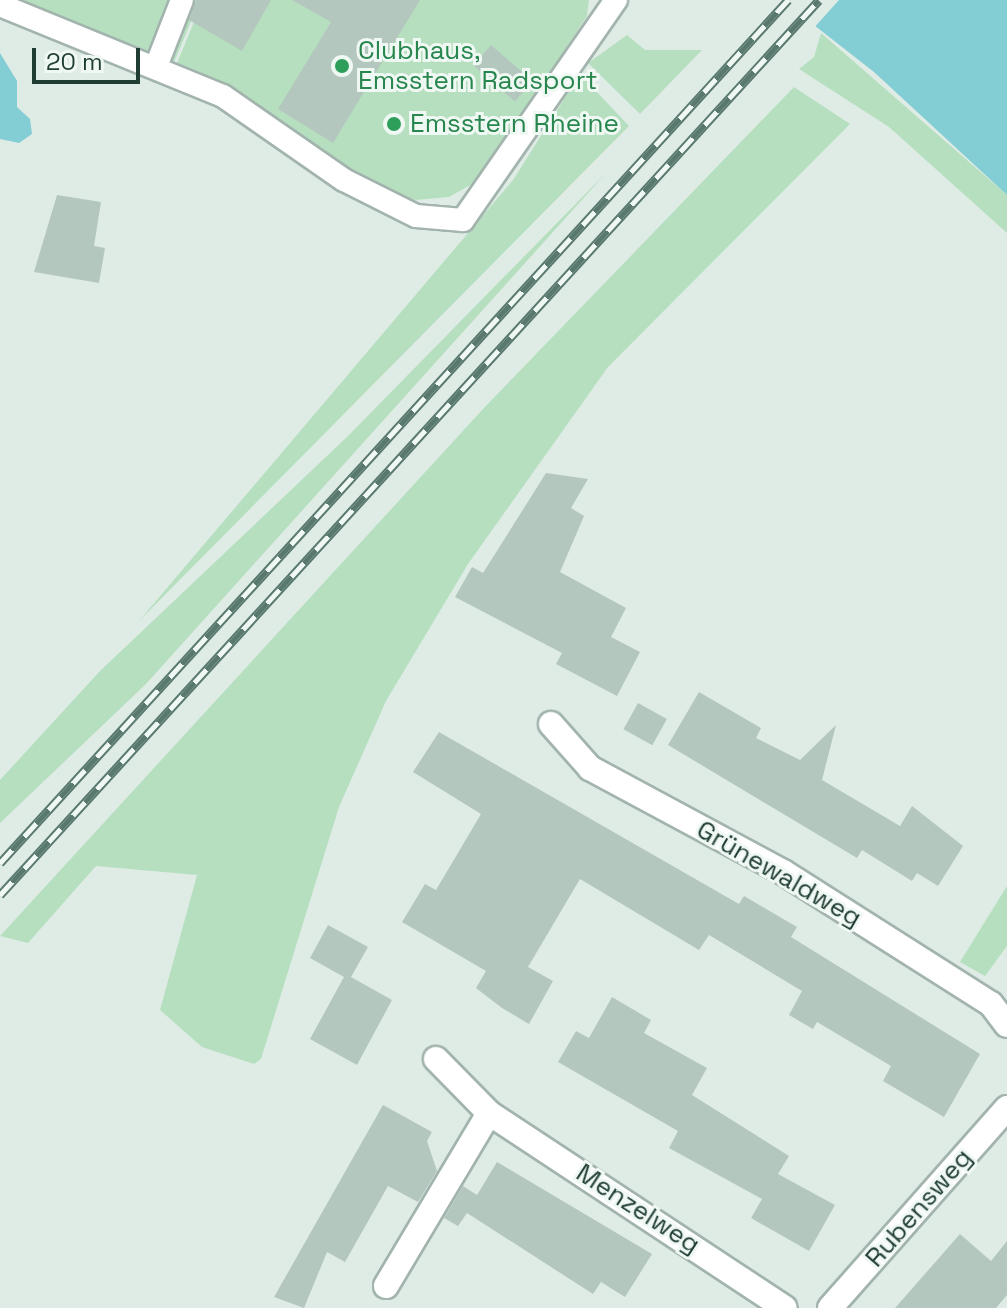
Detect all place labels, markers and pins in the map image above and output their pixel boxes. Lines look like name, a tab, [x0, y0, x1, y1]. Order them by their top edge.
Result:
place label: Clubhaus, Emsstern Radsport	[358, 35, 597, 96]
marker: Clubhaus, Emsstern Radsport	[333, 57, 351, 75]
place label: Emsstern Rheine	[410, 108, 619, 140]
marker: Emsstern Rheine	[385, 115, 403, 133]

